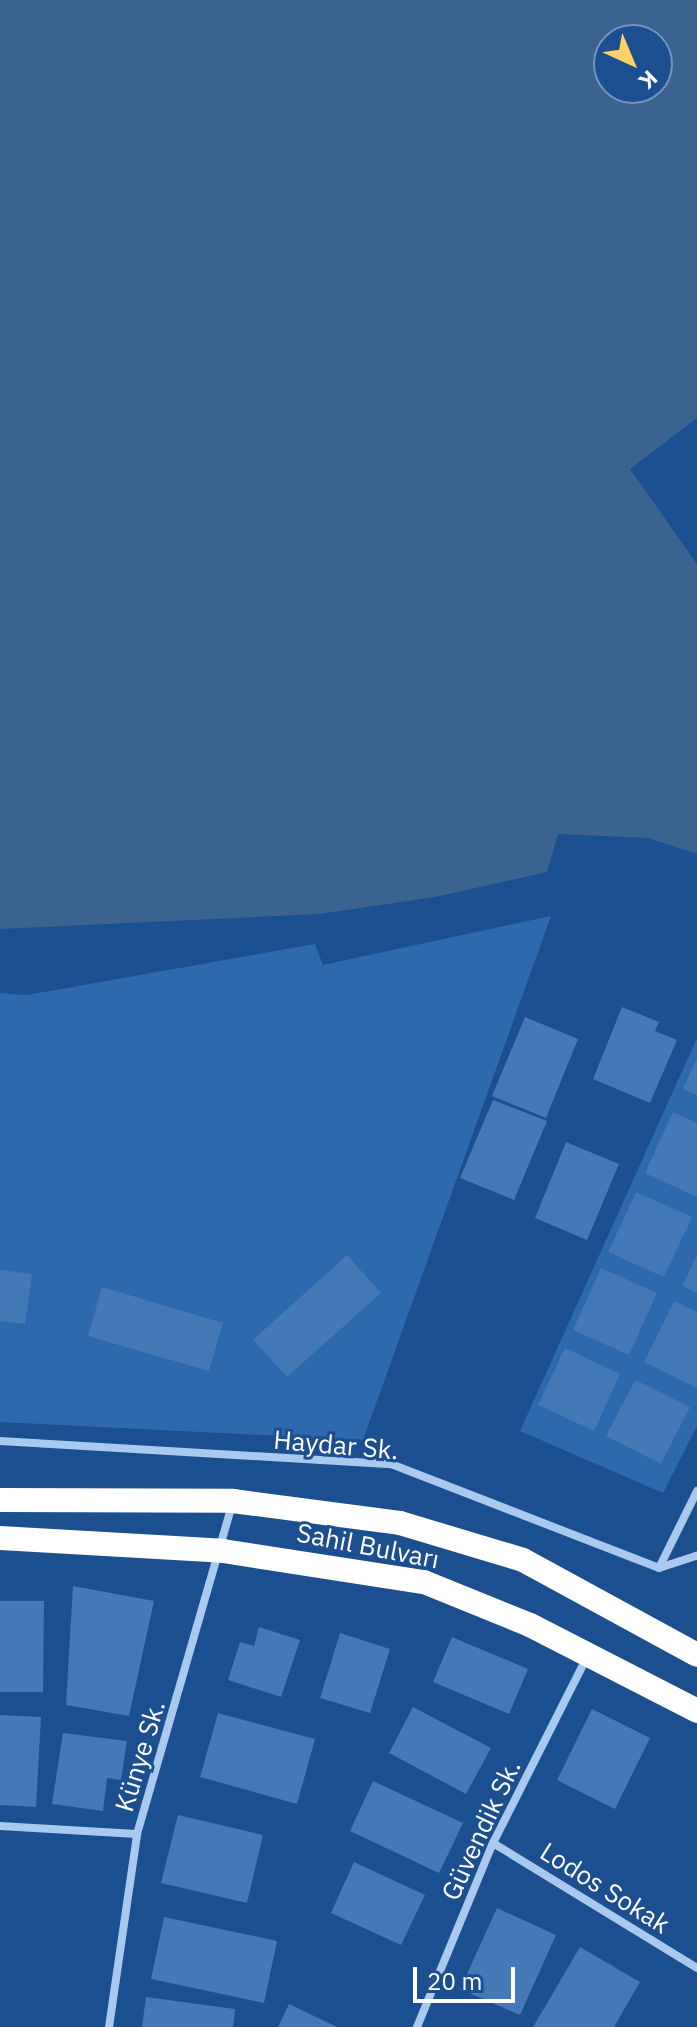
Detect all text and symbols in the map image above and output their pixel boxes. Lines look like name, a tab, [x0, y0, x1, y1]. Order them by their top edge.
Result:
north arrow	[593, 24, 673, 104]
text: K	[633, 64, 664, 96]
street label: Haydar Sk.	[272, 1424, 400, 1466]
street label: Sahil Bulvarı	[294, 1517, 442, 1575]
street label: Künye Sk.	[108, 1697, 172, 1815]
street label: Güvendik Sk.	[435, 1755, 527, 1905]
street label: Lodos Sokak	[535, 1836, 675, 1940]
scale bar	[417, 1951, 519, 2001]
text: 20 m	[427, 1965, 482, 1997]

